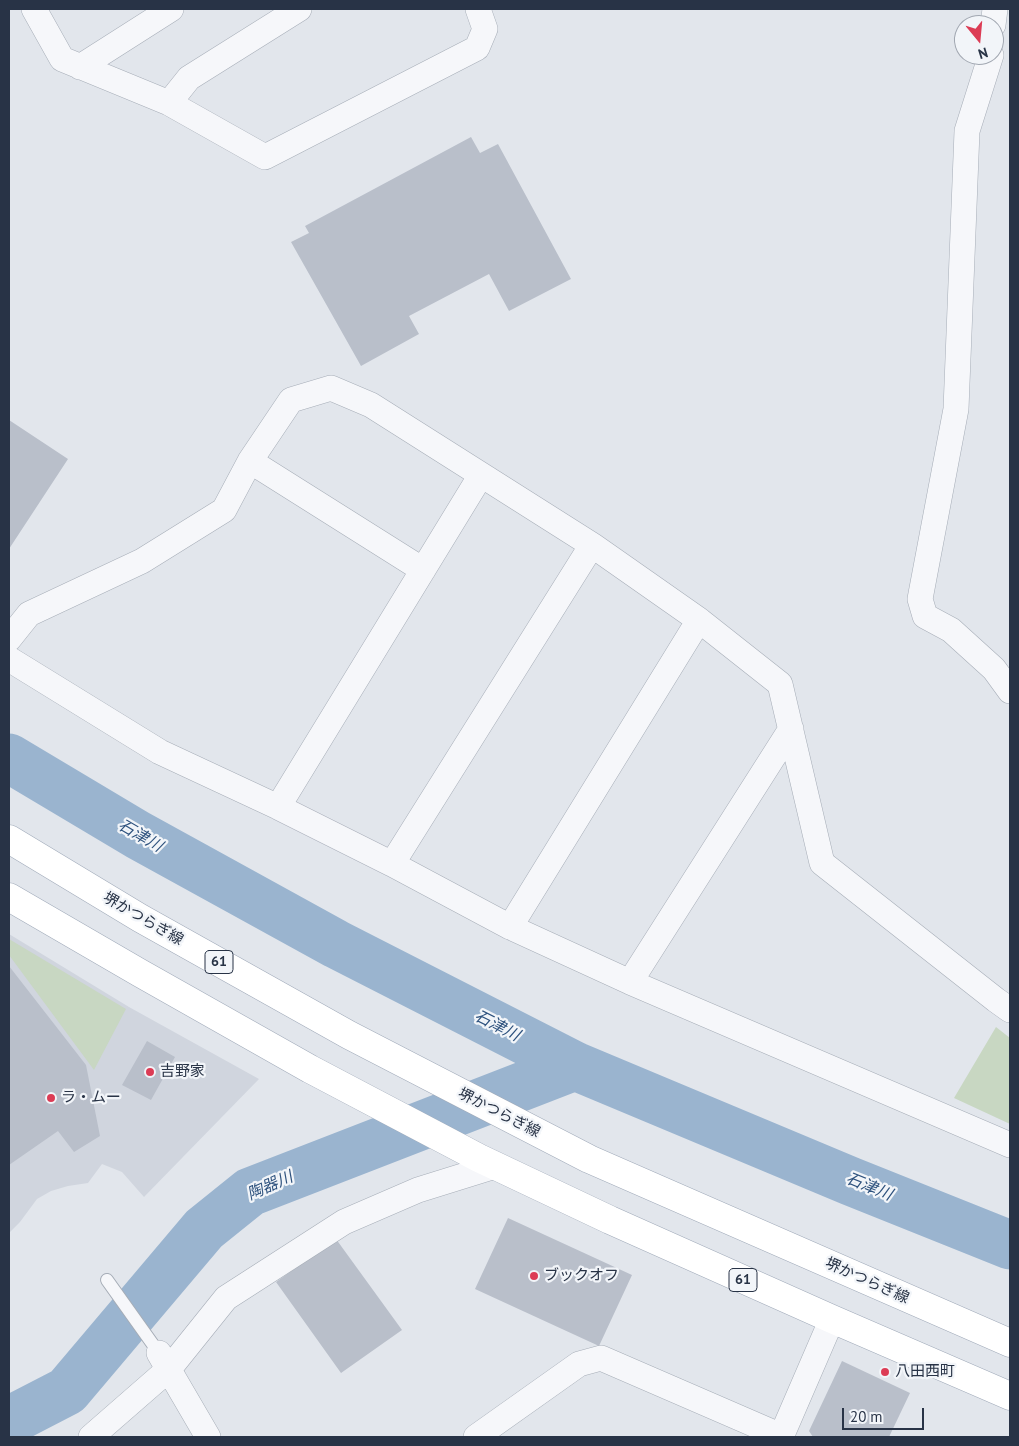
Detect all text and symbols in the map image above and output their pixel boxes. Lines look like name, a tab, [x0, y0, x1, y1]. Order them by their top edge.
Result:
north arrow	[954, 15, 1004, 65]
text: N	[976, 43, 990, 63]
water label: 石津川	[114, 816, 166, 856]
street label: 堺かつらぎ線	[100, 889, 186, 949]
road number: 61	[205, 950, 233, 974]
water label: 石津川	[471, 1007, 523, 1045]
place label: 吉野家	[160, 1063, 205, 1081]
marker: 吉野家	[144, 1066, 156, 1078]
street label: 堺かつらぎ線	[455, 1085, 543, 1141]
place label: ラ・ムー	[61, 1089, 121, 1107]
marker: ラ・ムー	[45, 1092, 57, 1104]
water label: 陶器川	[244, 1167, 296, 1205]
water label: 石津川	[843, 1169, 895, 1205]
street label: 堺かつらぎ線	[822, 1254, 912, 1308]
place label: ブックオフ	[544, 1267, 619, 1285]
road number: 61	[729, 1268, 757, 1292]
marker: ブックオフ	[528, 1270, 540, 1282]
place label: 八田西町	[895, 1363, 955, 1381]
marker: 八田西町	[879, 1366, 891, 1378]
scale bar	[844, 1398, 926, 1430]
text: 20 m	[850, 1407, 883, 1426]

